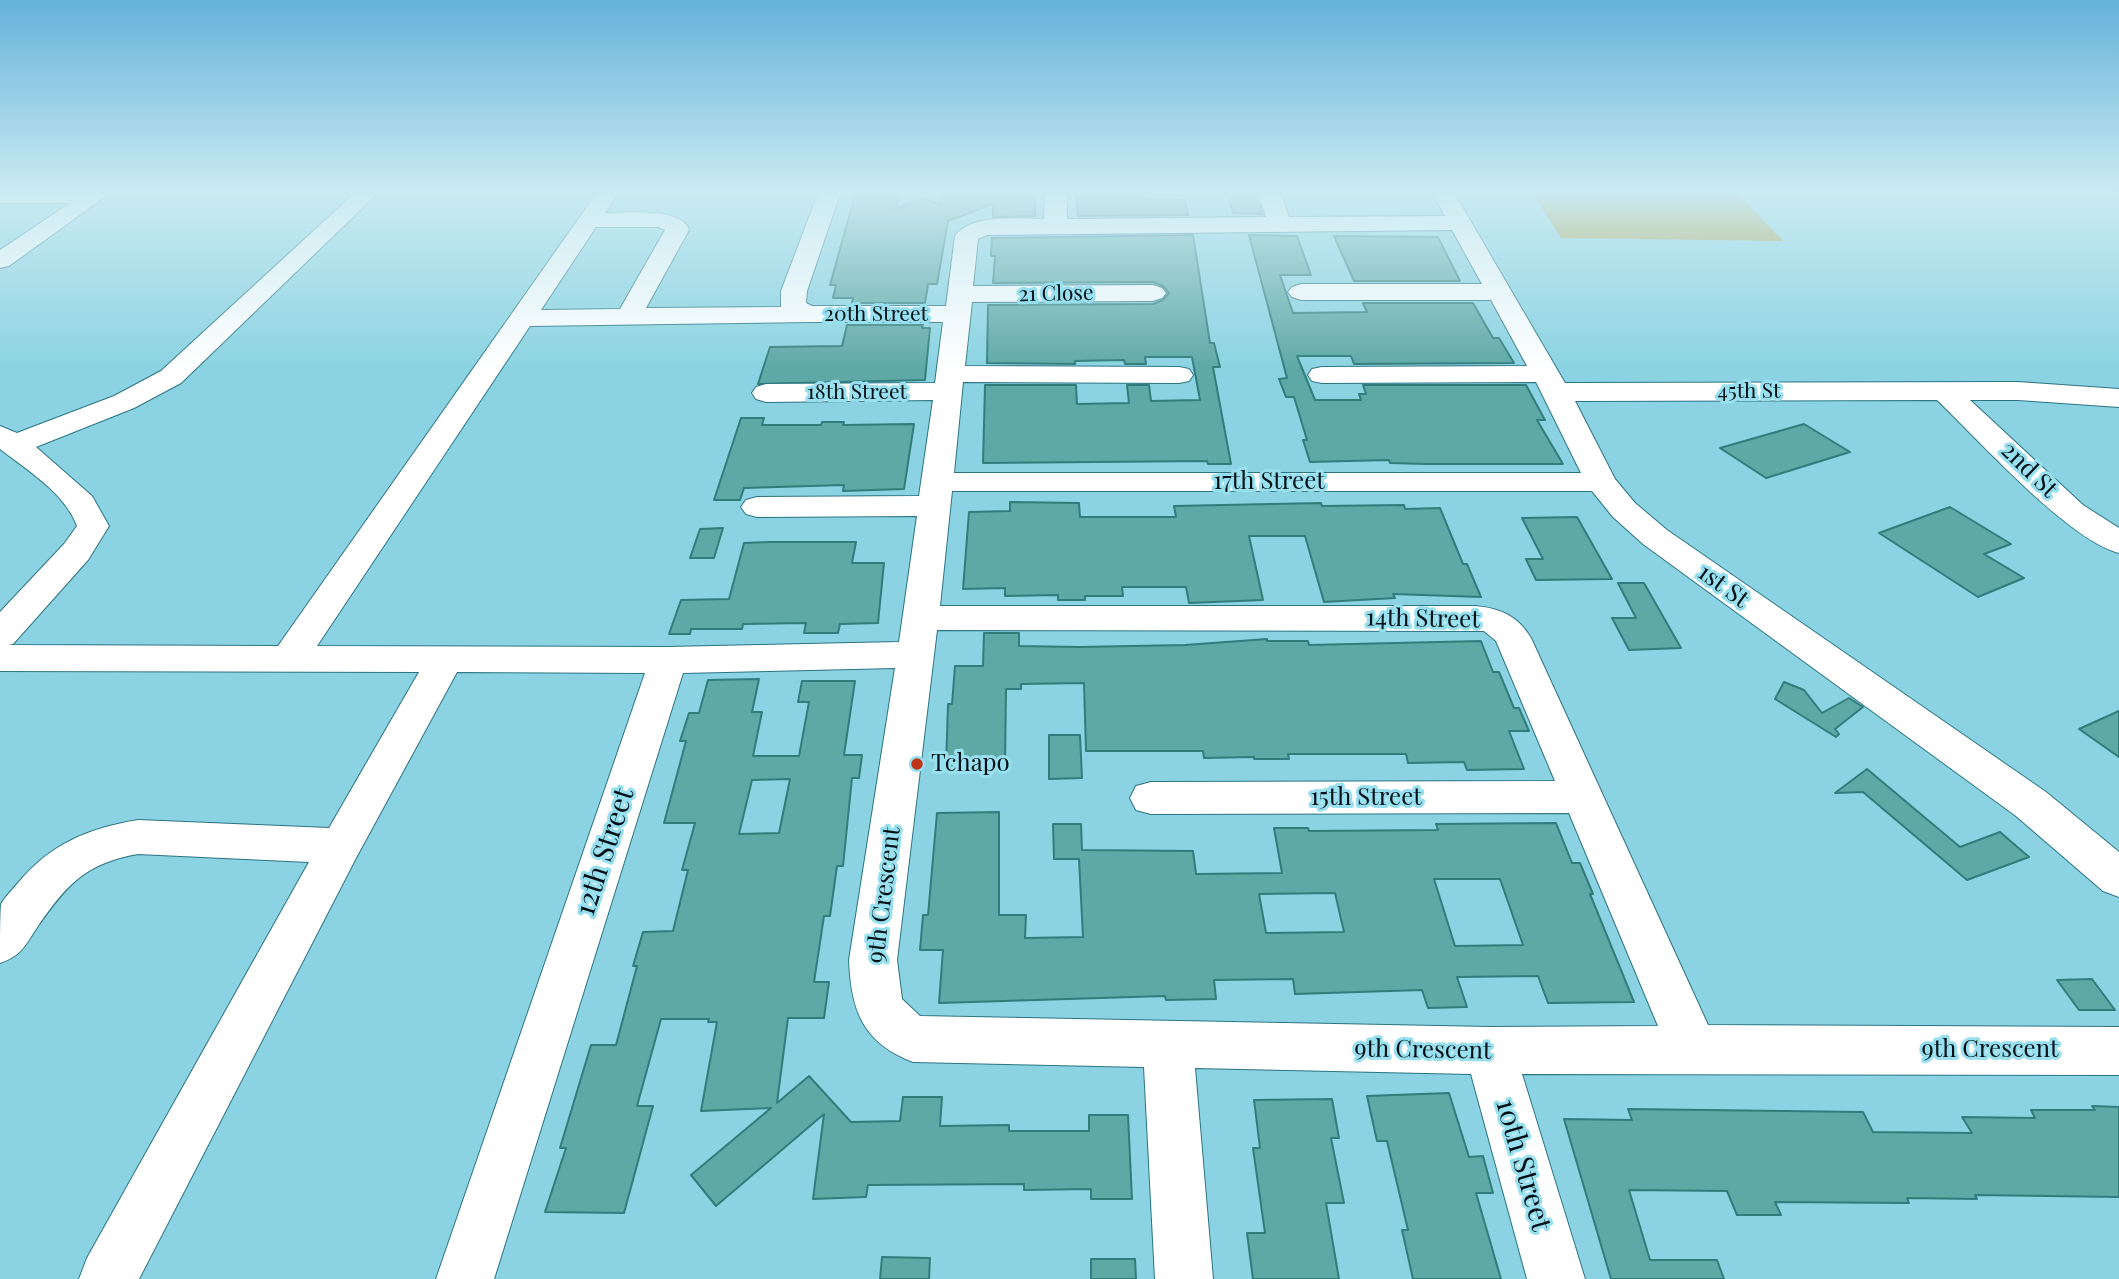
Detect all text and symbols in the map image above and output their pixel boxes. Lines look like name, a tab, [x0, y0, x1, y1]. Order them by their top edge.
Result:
street label: 21 Close	[1018, 281, 1094, 307]
street label: 20th Street	[824, 301, 928, 327]
street label: 45th St	[1718, 378, 1780, 404]
street label: 18th Street	[807, 379, 907, 405]
street label: 2nd St	[1995, 436, 2063, 504]
street label: 17th Street	[1213, 468, 1325, 496]
street label: 1st St	[1692, 558, 1754, 614]
street label: 14th Street	[1366, 604, 1480, 634]
place label: Tchapo	[931, 750, 1010, 778]
marker: Tchapo	[909, 756, 925, 772]
street label: 12th Street	[569, 784, 641, 920]
street label: 15th Street	[1310, 784, 1422, 812]
street label: 9th Crescent	[861, 825, 907, 965]
street label: 9th Crescent	[1354, 1034, 1492, 1066]
street label: 9th Crescent	[1921, 1036, 2059, 1064]
street label: 10th Street	[1488, 1095, 1558, 1235]

